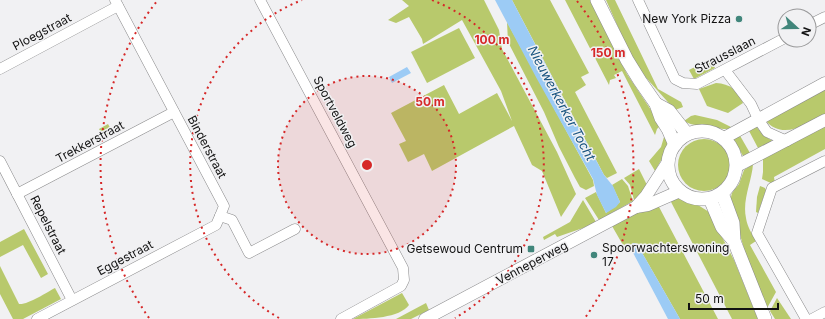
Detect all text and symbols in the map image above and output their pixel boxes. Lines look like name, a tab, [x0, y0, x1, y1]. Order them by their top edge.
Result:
north arrow	[777, 8, 817, 48]
street label: Ploegstraat	[10, 10, 74, 53]
place label: New York Pizza	[642, 11, 731, 26]
marker: New York Pizza	[734, 14, 744, 24]
text: N	[798, 25, 814, 38]
text: 100 m	[474, 32, 510, 47]
street label: Strausslaan	[692, 33, 758, 76]
water label: Nieuwerkerker Tocht	[525, 43, 599, 164]
text: 150 m	[591, 45, 625, 60]
street label: Sportveldweg	[310, 73, 361, 150]
text: 50 m	[415, 94, 445, 109]
street label: Binderstraat	[185, 113, 230, 181]
street label: Trekkerstraat	[53, 117, 126, 166]
centre of rings	[360, 158, 374, 172]
street label: Repelstraat	[27, 193, 70, 257]
street label: Eggestraat	[94, 237, 155, 279]
street label: Venneperweg	[493, 237, 570, 288]
place label: Spoorwachterswoning 17	[602, 240, 729, 269]
place label: Getsewoud Centrum	[407, 241, 523, 256]
marker: Getsewoud Centrum	[526, 244, 536, 254]
marker: Spoorwachterswoning 17	[589, 250, 599, 260]
scale bar	[689, 285, 778, 311]
text: 50 m	[695, 291, 724, 306]

